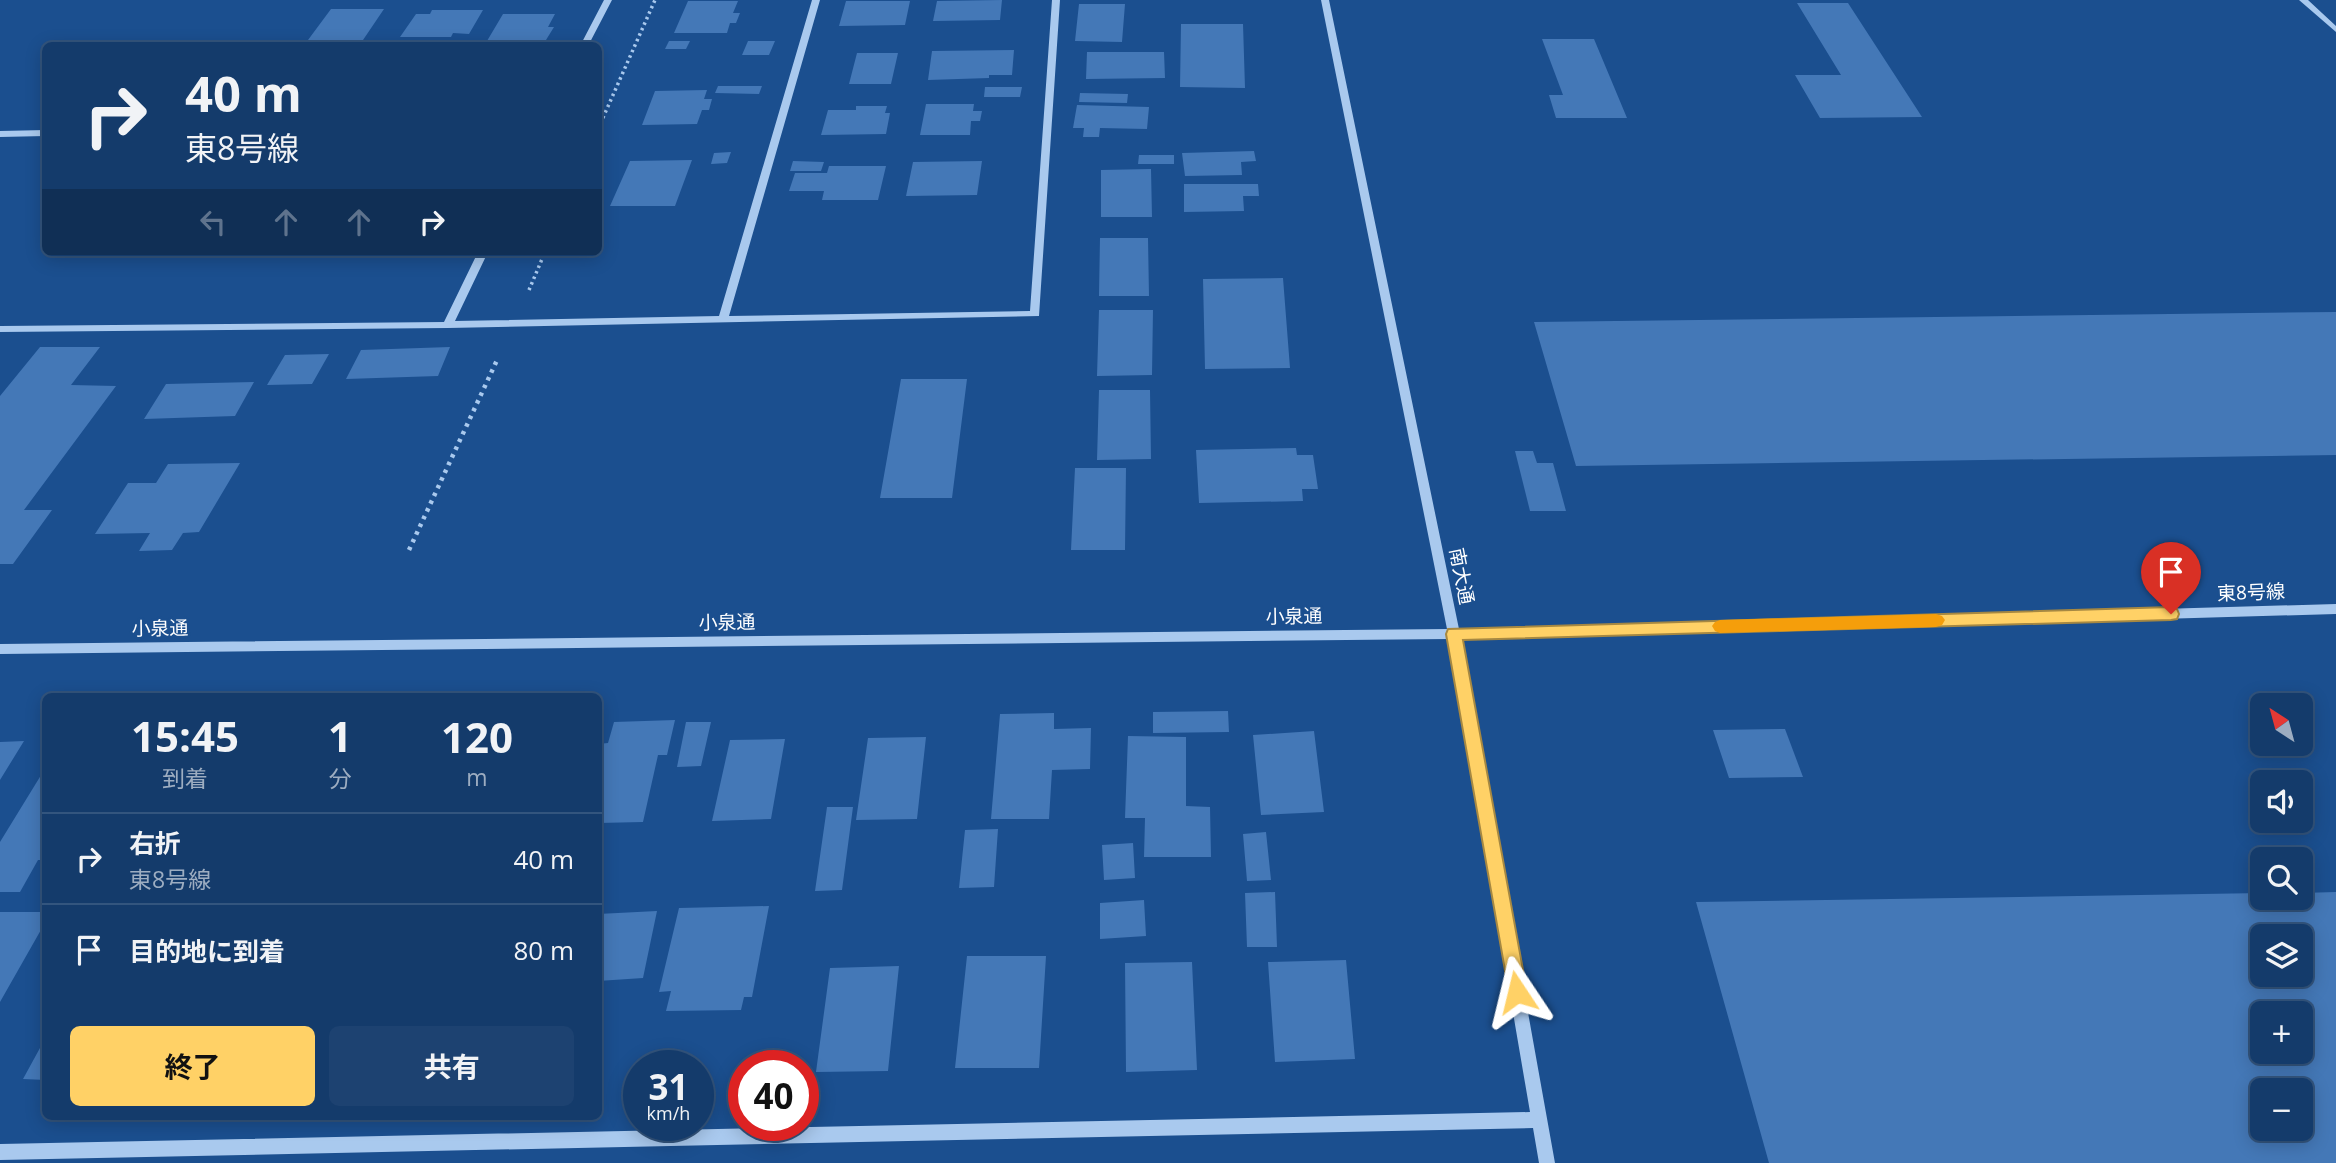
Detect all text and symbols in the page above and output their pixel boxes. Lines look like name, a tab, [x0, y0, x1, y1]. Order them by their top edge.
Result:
text: 40 m	[185, 60, 302, 126]
icon: right	[70, 70, 161, 161]
text: 東8号線	[185, 126, 299, 169]
icon: left	[194, 203, 232, 241]
icon: ahead	[267, 203, 305, 241]
icon: ahead	[340, 203, 378, 241]
icon: right	[413, 203, 451, 241]
pin	[2141, 542, 2201, 614]
street label: 南大通	[1444, 546, 1480, 606]
icon: arrive	[2152, 553, 2190, 591]
street label: 東8号線	[2217, 578, 2285, 606]
street label: 小泉通	[1265, 603, 1323, 629]
street label: 小泉通	[698, 609, 756, 635]
street label: 小泉通	[131, 615, 189, 641]
north arrow	[2250, 693, 2314, 756]
map controls	[2250, 693, 2313, 1141]
text: 15:45	[131, 707, 239, 764]
text: 1	[328, 707, 352, 764]
text: 120	[441, 708, 513, 765]
text: m	[466, 761, 488, 793]
text: 到着	[162, 762, 208, 794]
text: 分	[328, 762, 351, 794]
button: sound	[2250, 770, 2313, 833]
text: 右折	[129, 825, 181, 861]
icon: right	[70, 840, 108, 878]
text: 40 m	[513, 841, 574, 877]
button: search	[2250, 847, 2313, 910]
text: 東8号線	[129, 863, 211, 895]
button: layers	[2250, 924, 2313, 987]
icon: arrive	[70, 931, 108, 969]
text: 80 m	[513, 932, 574, 968]
text: 目的地に到着	[129, 933, 285, 969]
position arrow	[1480, 955, 1554, 1029]
button: +	[2250, 1001, 2313, 1064]
button: 終了	[70, 1026, 315, 1106]
button: 共有	[329, 1026, 574, 1106]
speed limit sign: 40	[728, 1050, 819, 1141]
text: 31	[648, 1063, 689, 1110]
button: −	[2250, 1078, 2313, 1141]
text: km/h	[647, 1101, 690, 1125]

